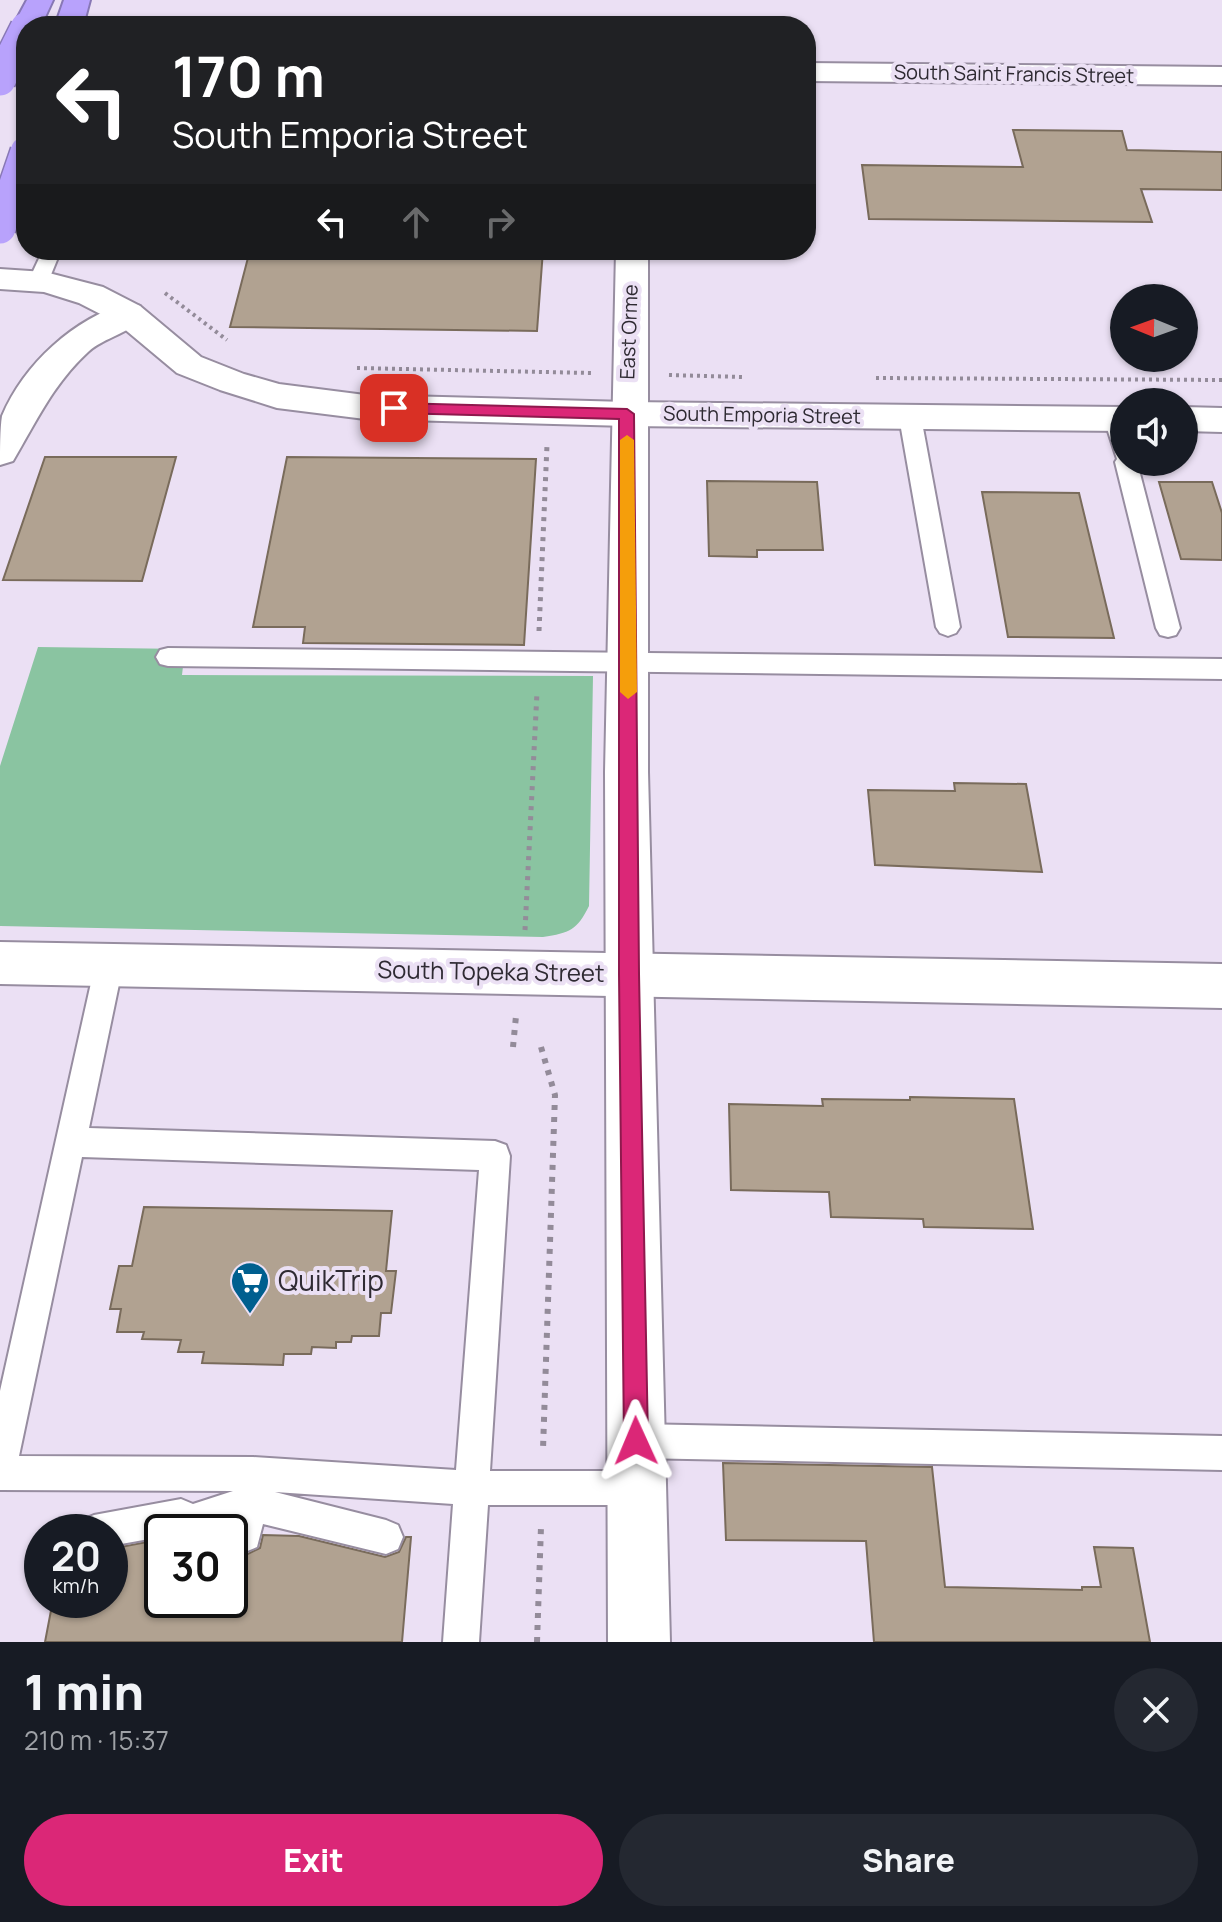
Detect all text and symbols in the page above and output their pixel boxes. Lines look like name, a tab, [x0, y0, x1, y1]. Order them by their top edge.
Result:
text: 170 m	[172, 37, 325, 114]
icon: left	[40, 48, 144, 152]
street label: South Saint Francis Street	[894, 58, 1134, 89]
text: South Emporia Street	[172, 110, 528, 159]
icon: left	[310, 200, 354, 244]
icon: ahead	[394, 200, 438, 244]
icon: right	[478, 200, 522, 244]
street label: East Orme	[613, 284, 644, 380]
north arrow	[1110, 284, 1198, 372]
map controls	[1110, 284, 1198, 476]
pin	[360, 374, 428, 442]
icon: arrive	[372, 386, 416, 430]
button: sound	[1110, 388, 1198, 476]
street label: South Emporia Street	[663, 399, 861, 430]
street label: South Topeka Street	[377, 952, 605, 989]
supermarket icon: QuikTrip	[229, 1260, 271, 1315]
place label: QuikTrip	[278, 1261, 384, 1299]
position arrow	[594, 1399, 678, 1483]
speed limit sign: 30	[144, 1514, 248, 1618]
text: 20	[51, 1528, 101, 1583]
text: km/h	[53, 1572, 99, 1599]
text: 1 min	[24, 1659, 144, 1724]
button: close	[1114, 1668, 1198, 1752]
text: 210 m · 15:37	[24, 1722, 169, 1758]
button: Exit	[24, 1814, 603, 1906]
button: Share	[619, 1814, 1198, 1906]

